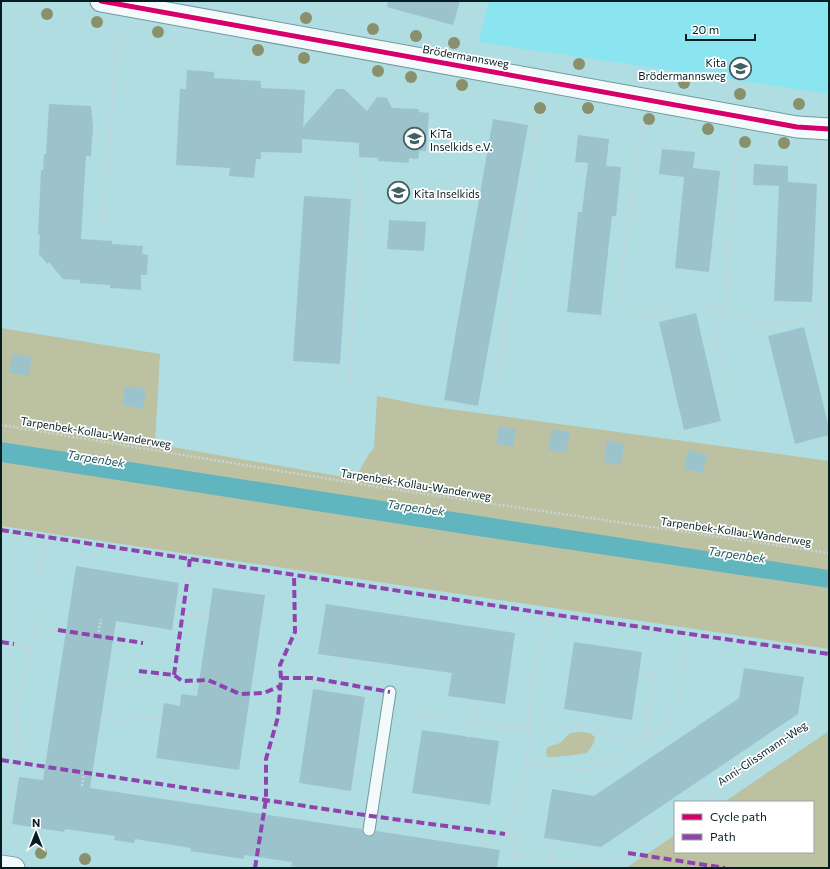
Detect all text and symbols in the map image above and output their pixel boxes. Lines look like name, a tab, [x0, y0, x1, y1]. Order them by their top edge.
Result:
scale bar	[686, 16, 755, 42]
text: 20 m	[692, 22, 719, 36]
street label: Brödermannsweg	[422, 42, 510, 70]
school or university icon: Kita Brödermannsweg	[728, 55, 754, 81]
place label: Kita Brödermannsweg	[638, 56, 726, 82]
school or university icon: KiTa Inselkids e.V.	[401, 126, 427, 152]
place label: KiTa Inselkids e.V.	[430, 127, 493, 153]
school or university icon: Kita Inselkids	[386, 180, 412, 206]
place label: Kita Inselkids	[414, 187, 480, 200]
street label: Tarpenbek-Kollau-Wanderweg	[20, 414, 172, 450]
water label: Tarpenbek	[66, 447, 126, 470]
street label: Tarpenbek-Kollau-Wanderweg	[340, 466, 492, 502]
water label: Tarpenbek	[386, 496, 446, 518]
street label: Tarpenbek-Kollau-Wanderweg	[660, 514, 812, 548]
water label: Tarpenbek	[707, 543, 767, 565]
street label: Anni-Glissmann-Weg	[715, 718, 809, 788]
legend	[674, 801, 814, 853]
text: Cycle path	[710, 809, 767, 823]
north arrow	[16, 813, 56, 853]
text: N	[32, 816, 40, 829]
text: Path	[710, 829, 736, 843]

